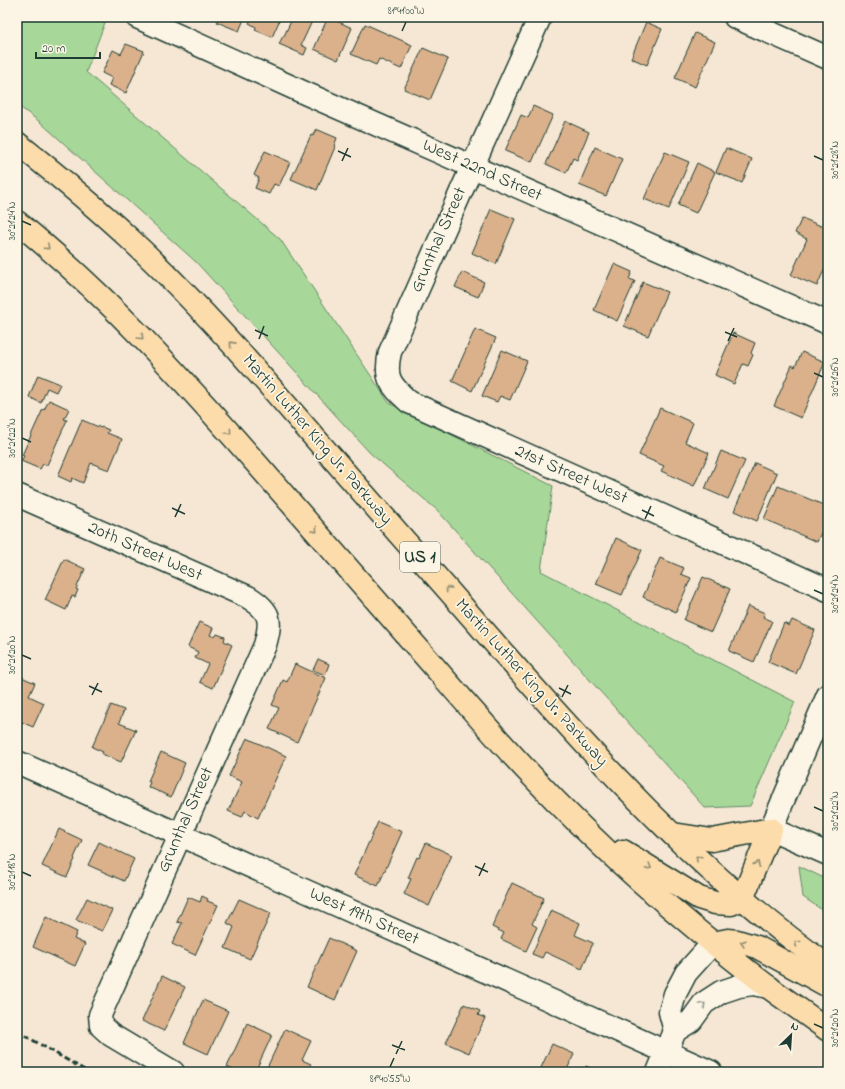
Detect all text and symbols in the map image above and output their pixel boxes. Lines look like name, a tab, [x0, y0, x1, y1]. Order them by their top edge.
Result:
text: 81°41'00"W	[388, 4, 425, 19]
scale bar	[36, 34, 100, 60]
text: 20 m	[42, 40, 65, 58]
street label: West 22nd Street	[418, 133, 546, 209]
text: 30°21'28"N	[828, 141, 843, 179]
street label: Grunthal Street	[404, 183, 474, 297]
text: 30°21'24"N	[5, 201, 20, 240]
one-way arrow	[42, 243, 50, 250]
one-way arrow	[136, 332, 144, 340]
one-way arrow	[230, 342, 237, 349]
street label: Martin Luther King Jr. Parkway	[235, 349, 399, 532]
text: 30°21'26"N	[828, 357, 843, 396]
text: 30°21'22"N	[5, 418, 20, 458]
one-way arrow	[225, 428, 232, 435]
street label: 21st Street West	[510, 438, 632, 512]
street label: 20th Street West	[84, 515, 206, 589]
one-way arrow	[310, 525, 317, 533]
road number: US 1	[400, 542, 440, 572]
text: 30°21'24"N	[828, 574, 843, 613]
one-way arrow	[445, 586, 452, 594]
street label: Martin Luther King Jr. Parkway	[447, 593, 614, 774]
text: 30°21'20"N	[5, 635, 20, 674]
street label: Grunthal Street	[151, 763, 221, 877]
text: 30°21'22"N	[828, 791, 843, 831]
text: 30°21'18"N	[5, 854, 20, 890]
one-way arrow	[695, 856, 703, 863]
one-way arrow	[752, 861, 760, 868]
one-way arrow	[645, 863, 652, 870]
street label: West 19th Street	[305, 881, 423, 953]
one-way arrow	[740, 939, 747, 948]
one-way arrow	[794, 940, 801, 947]
one-way arrow	[699, 1003, 706, 1010]
text: 30°21'20"N	[828, 1008, 843, 1047]
north arrow	[771, 1015, 811, 1055]
text: N	[788, 1018, 802, 1036]
text: 81°40'55"W	[370, 1072, 411, 1087]

